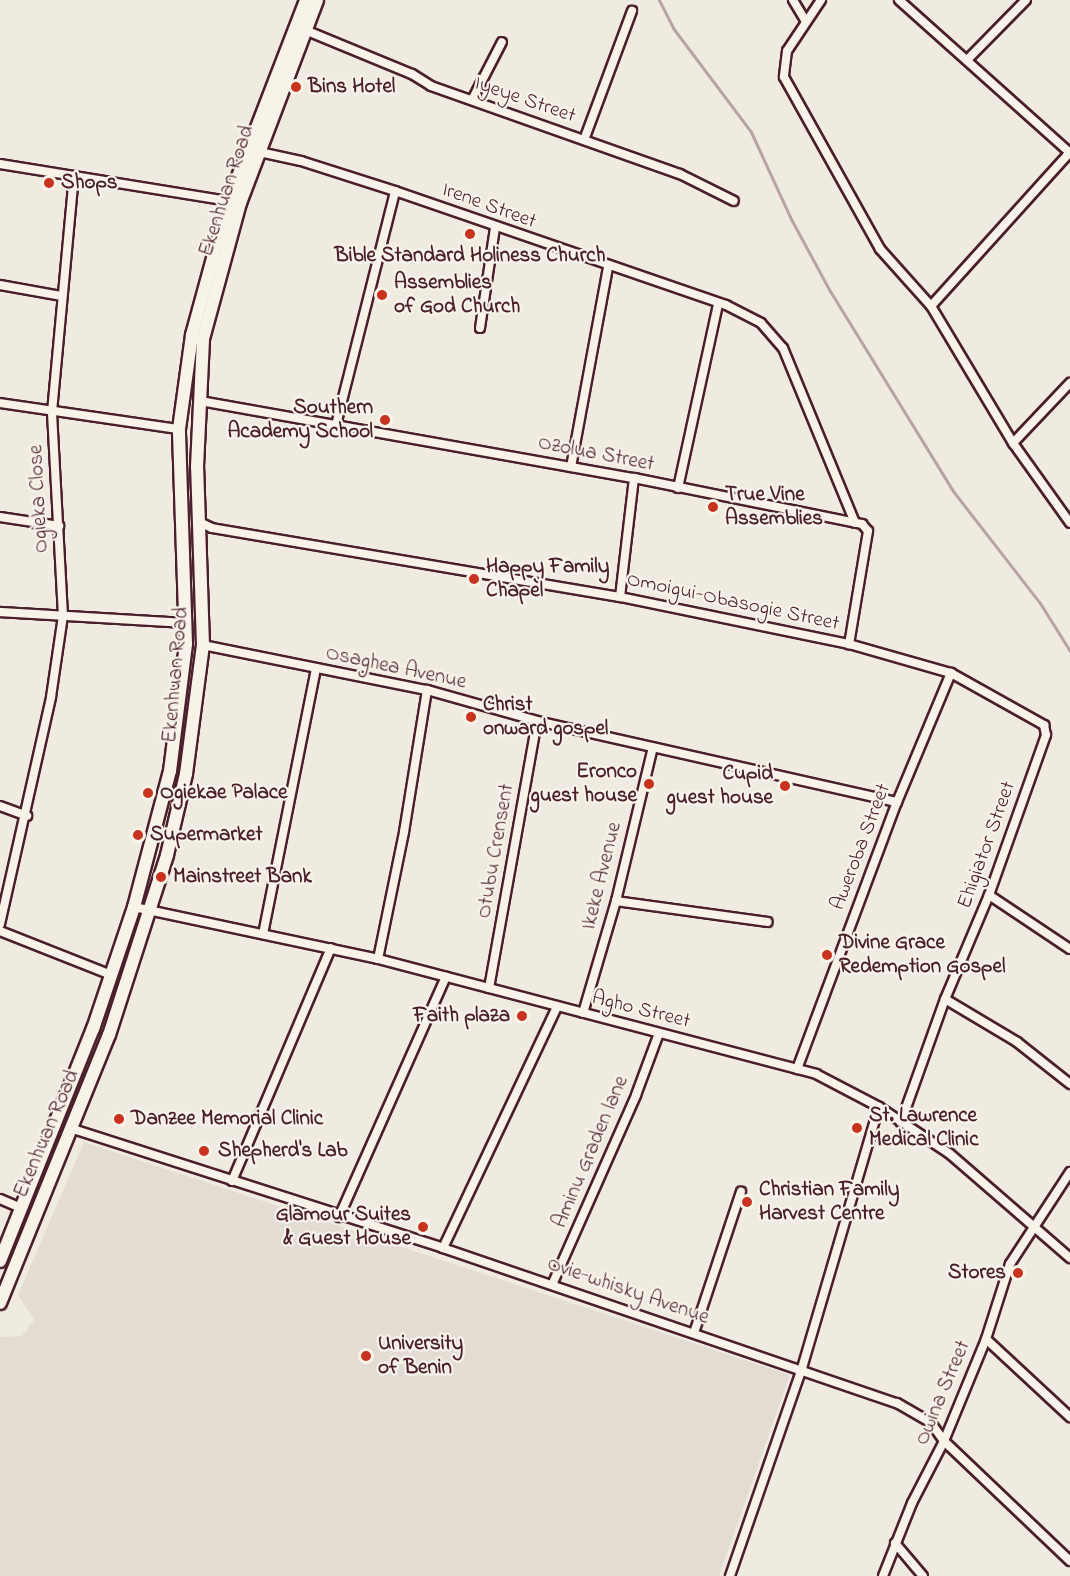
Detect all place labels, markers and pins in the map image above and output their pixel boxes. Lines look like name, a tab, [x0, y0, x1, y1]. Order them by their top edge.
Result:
place label: Bins Hotel	[308, 74, 395, 100]
marker: Bins Hotel	[289, 80, 303, 94]
place label: Shops	[61, 170, 117, 196]
marker: Shops	[42, 176, 56, 190]
marker: Bible Standard Holiness Church	[463, 227, 477, 241]
place label: Bible Standard Holiness Church	[335, 243, 605, 269]
place label: Assemblies of God Church	[394, 270, 520, 320]
marker: Assemblies of God Church	[375, 288, 389, 302]
place label: Southern Academy School	[227, 395, 373, 445]
marker: Southern Academy School	[378, 413, 392, 427]
place label: True Vine Assemblies	[725, 482, 823, 532]
marker: True Vine Assemblies	[706, 500, 720, 514]
place label: Happy Family Chapel	[486, 554, 610, 604]
marker: Happy Family Chapel	[467, 572, 481, 586]
place label: Christ onward gospel	[483, 692, 608, 742]
marker: Christ onward gospel	[464, 710, 478, 724]
place label: Eronco guest house	[530, 759, 637, 809]
place label: Cupid guest house	[666, 761, 773, 811]
marker: Eronco guest house	[642, 777, 656, 791]
marker: Cupid guest house	[778, 779, 792, 793]
place label: Ogiekae Palace	[160, 780, 287, 806]
marker: Ogiekae Palace	[141, 786, 155, 800]
place label: Supermarket	[150, 822, 263, 848]
marker: Supermarket	[131, 828, 145, 842]
place label: Mainstreet Bank	[173, 864, 312, 890]
marker: Mainstreet Bank	[154, 870, 168, 884]
place label: Divine Grace Redemption Gospel	[839, 930, 1005, 980]
marker: Divine Grace Redemption Gospel	[820, 948, 834, 962]
place label: Faith plaza	[413, 1003, 510, 1029]
marker: Faith plaza	[515, 1009, 529, 1023]
place label: St. Lawrence Medical Clinic	[869, 1103, 978, 1153]
place label: Danzee Memorial Clinic	[131, 1106, 323, 1132]
marker: Danzee Memorial Clinic	[112, 1112, 126, 1126]
marker: St. Lawrence Medical Clinic	[850, 1121, 864, 1135]
place label: Shepherd's Lab	[218, 1138, 348, 1164]
marker: Shepherd's Lab	[195, 1142, 213, 1160]
place label: Christian Family Harvest Centre	[759, 1177, 899, 1227]
marker: Christian Family Harvest Centre	[740, 1195, 754, 1209]
place label: Glamour Suites & Guest House	[276, 1202, 411, 1252]
marker: Glamour Suites & Guest House	[416, 1220, 430, 1234]
place label: Stores	[948, 1260, 1006, 1286]
marker: Stores	[1011, 1266, 1025, 1280]
place label: University of Benin	[378, 1331, 463, 1381]
marker: University of Benin	[359, 1349, 373, 1363]

